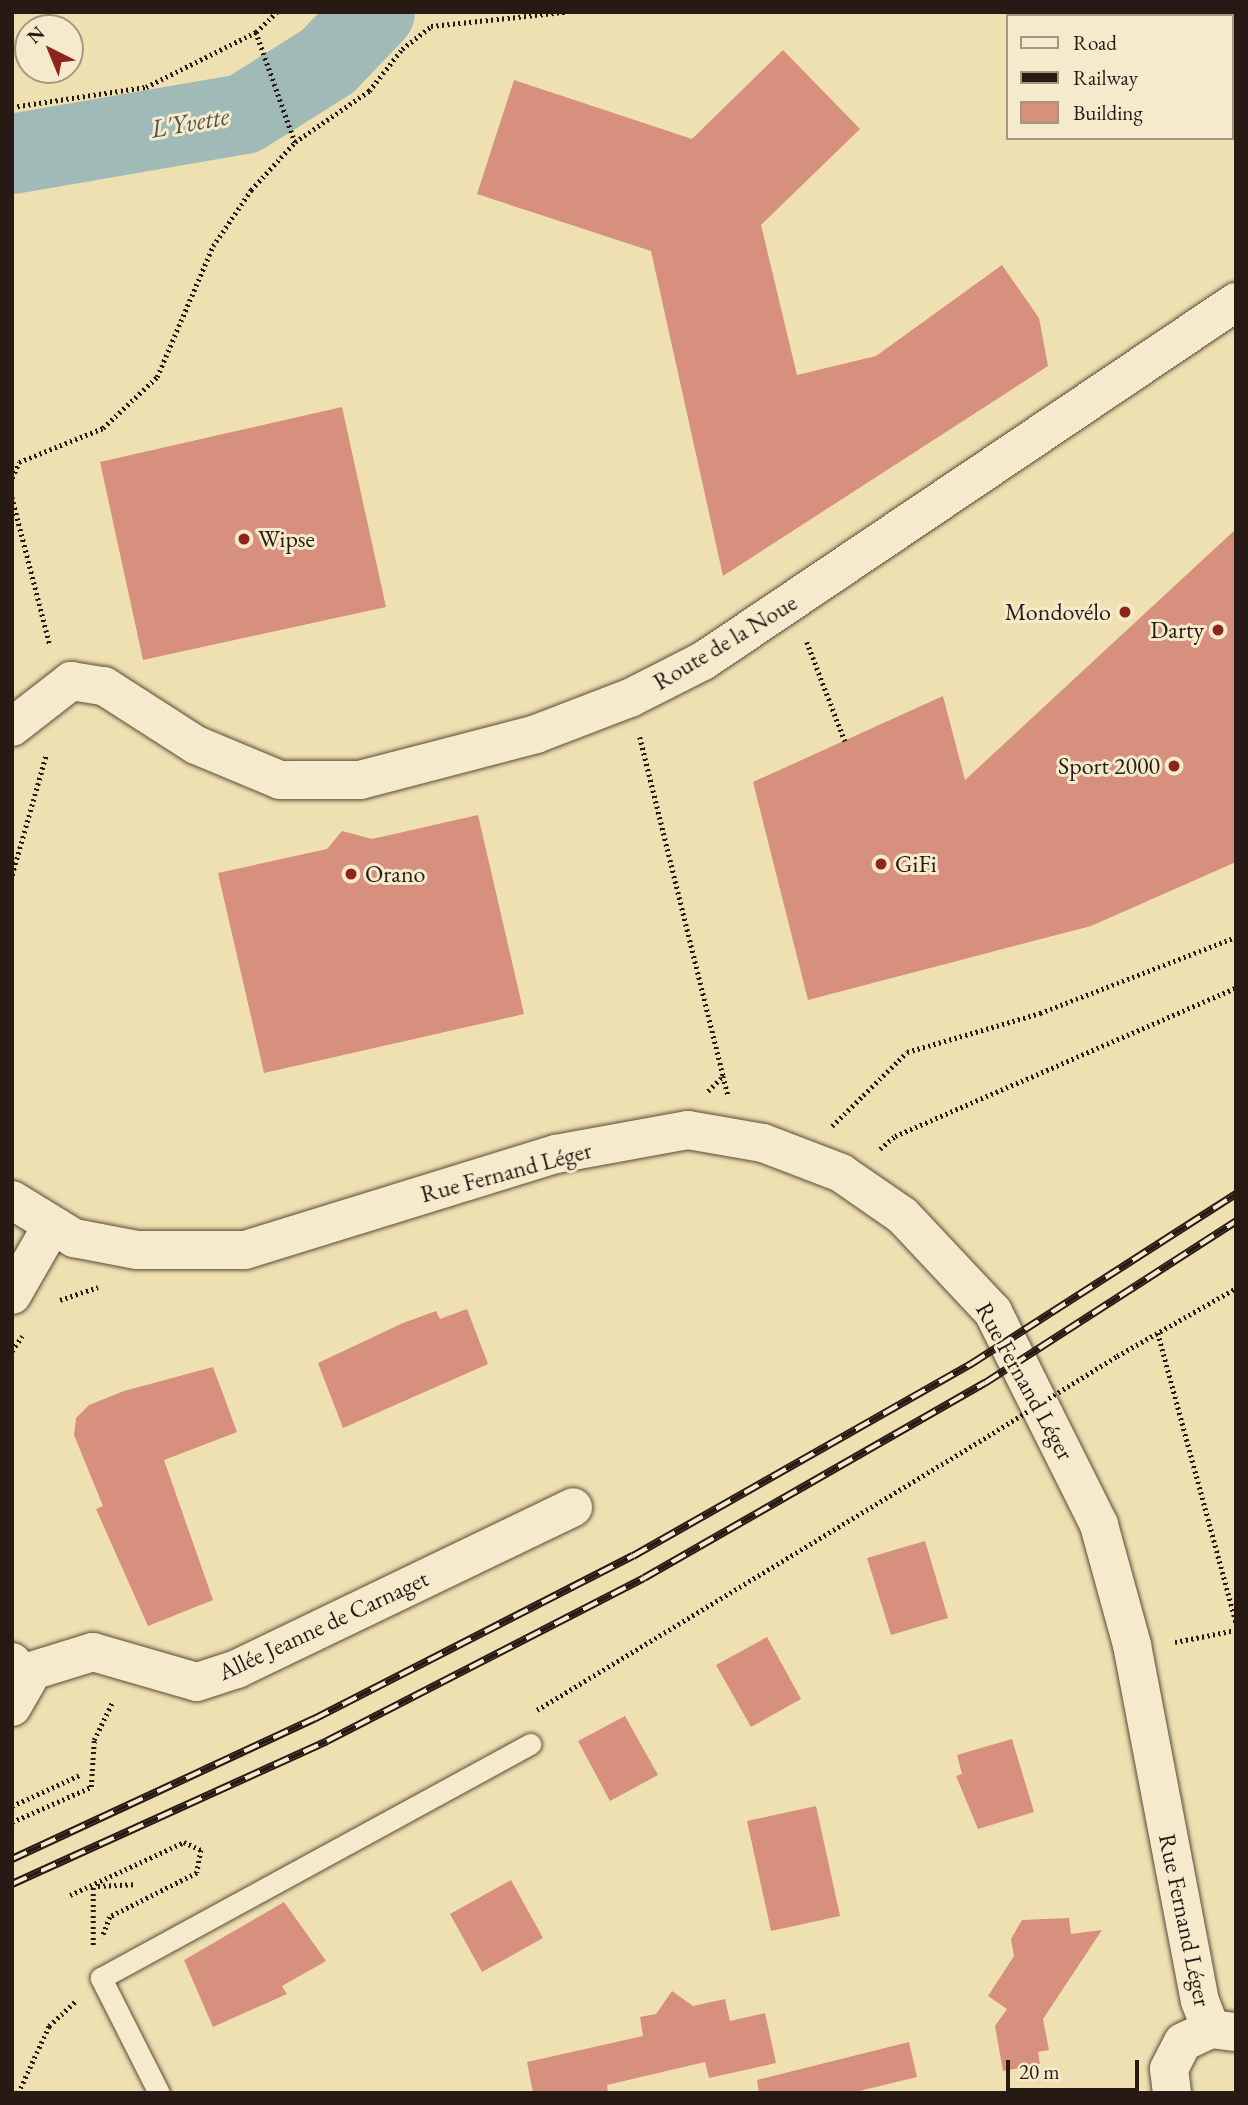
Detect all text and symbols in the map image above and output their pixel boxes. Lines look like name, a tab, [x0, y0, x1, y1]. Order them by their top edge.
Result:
north arrow	[14, 14, 84, 84]
legend	[1006, 14, 1234, 140]
text: N	[22, 20, 50, 49]
text: Road	[1073, 29, 1117, 56]
text: Railway	[1073, 64, 1138, 91]
text: Building	[1073, 99, 1143, 126]
water label: L'Yvette	[148, 101, 232, 145]
place label: Wipse	[258, 525, 315, 553]
marker: Wipse	[236, 531, 252, 547]
street label: Route de la Noue	[648, 588, 802, 696]
place label: Mondovélo	[1005, 598, 1111, 626]
marker: Mondovélo	[1117, 604, 1133, 620]
place label: Darty	[1150, 616, 1204, 644]
marker: Darty	[1210, 622, 1226, 638]
place label: Sport 2000	[1058, 752, 1160, 780]
marker: Sport 2000	[1166, 758, 1182, 774]
place label: GiFi	[895, 850, 937, 878]
marker: GiFi	[873, 856, 889, 872]
place label: Orano	[365, 860, 425, 888]
marker: Orano	[343, 866, 359, 882]
street label: Rue Fernand Léger	[417, 1135, 595, 1209]
street label: Rue Fernand Léger	[970, 1297, 1080, 1465]
street label: Allée Jeanne de Carnaget	[213, 1564, 433, 1686]
street label: Rue Fernand Léger	[1153, 1831, 1217, 2009]
scale bar	[1010, 2046, 1143, 2090]
text: 20 m	[1019, 2058, 1060, 2085]

